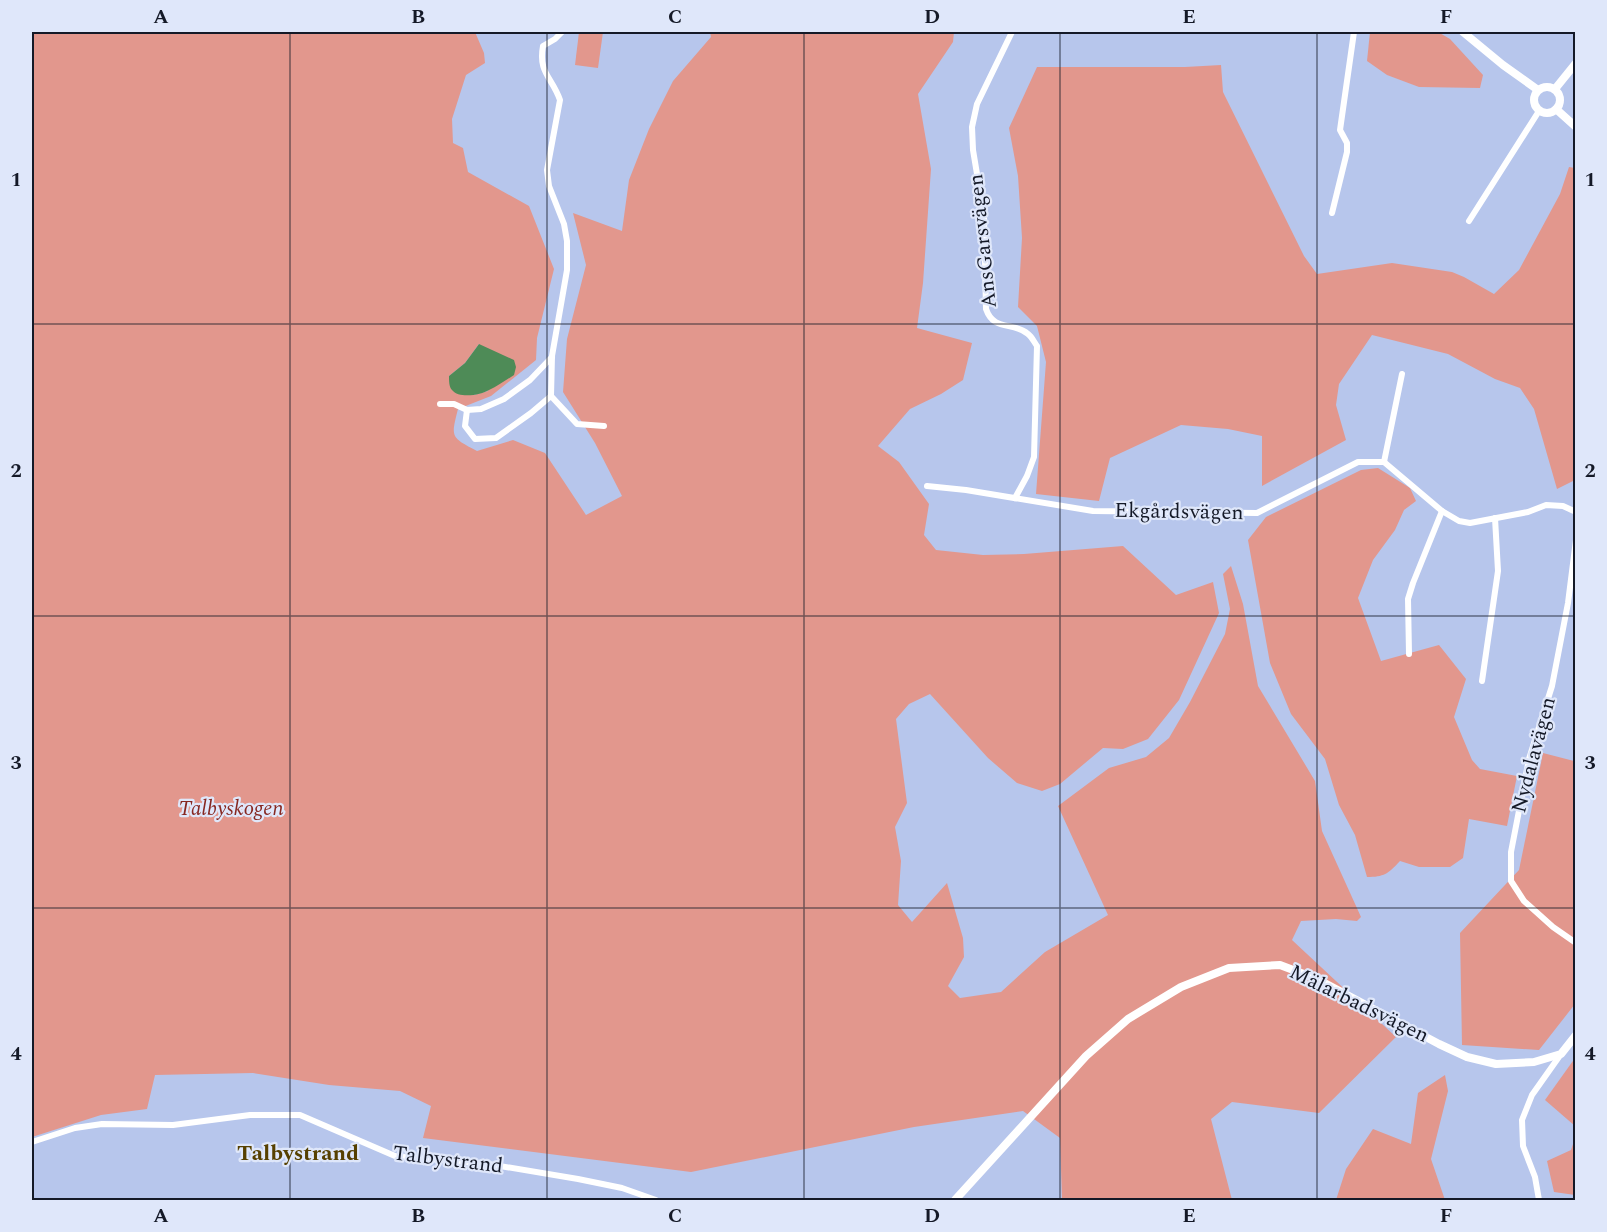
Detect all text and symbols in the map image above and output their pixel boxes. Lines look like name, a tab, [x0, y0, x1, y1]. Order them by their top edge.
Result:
text: A	[153, 2, 169, 32]
text: B	[411, 2, 425, 32]
text: C	[668, 2, 682, 32]
text: D	[924, 2, 940, 32]
text: E	[1182, 2, 1196, 32]
text: F	[1440, 2, 1452, 32]
text: 1	[10, 165, 22, 195]
text: 1	[1584, 165, 1596, 195]
street label: AnsGarsvägen	[960, 172, 1006, 310]
text: 2	[10, 456, 22, 486]
text: 2	[1584, 456, 1596, 486]
street label: Ekgårdsvägen	[1114, 495, 1244, 529]
street label: Nydalavägen	[1503, 693, 1565, 817]
text: 3	[10, 748, 22, 778]
text: 3	[1584, 748, 1596, 778]
park label: Talbyskogen	[178, 793, 284, 825]
street label: Mälarbadsvägen	[1284, 956, 1434, 1052]
text: 4	[10, 1039, 22, 1069]
text: 4	[1584, 1039, 1596, 1069]
district label: Talbystrand	[237, 1137, 359, 1170]
street label: Talbystrand	[391, 1137, 505, 1183]
text: A	[153, 1201, 169, 1231]
text: B	[411, 1201, 425, 1231]
text: C	[668, 1201, 682, 1231]
text: D	[924, 1201, 940, 1231]
text: E	[1182, 1201, 1196, 1231]
text: F	[1440, 1201, 1452, 1231]

